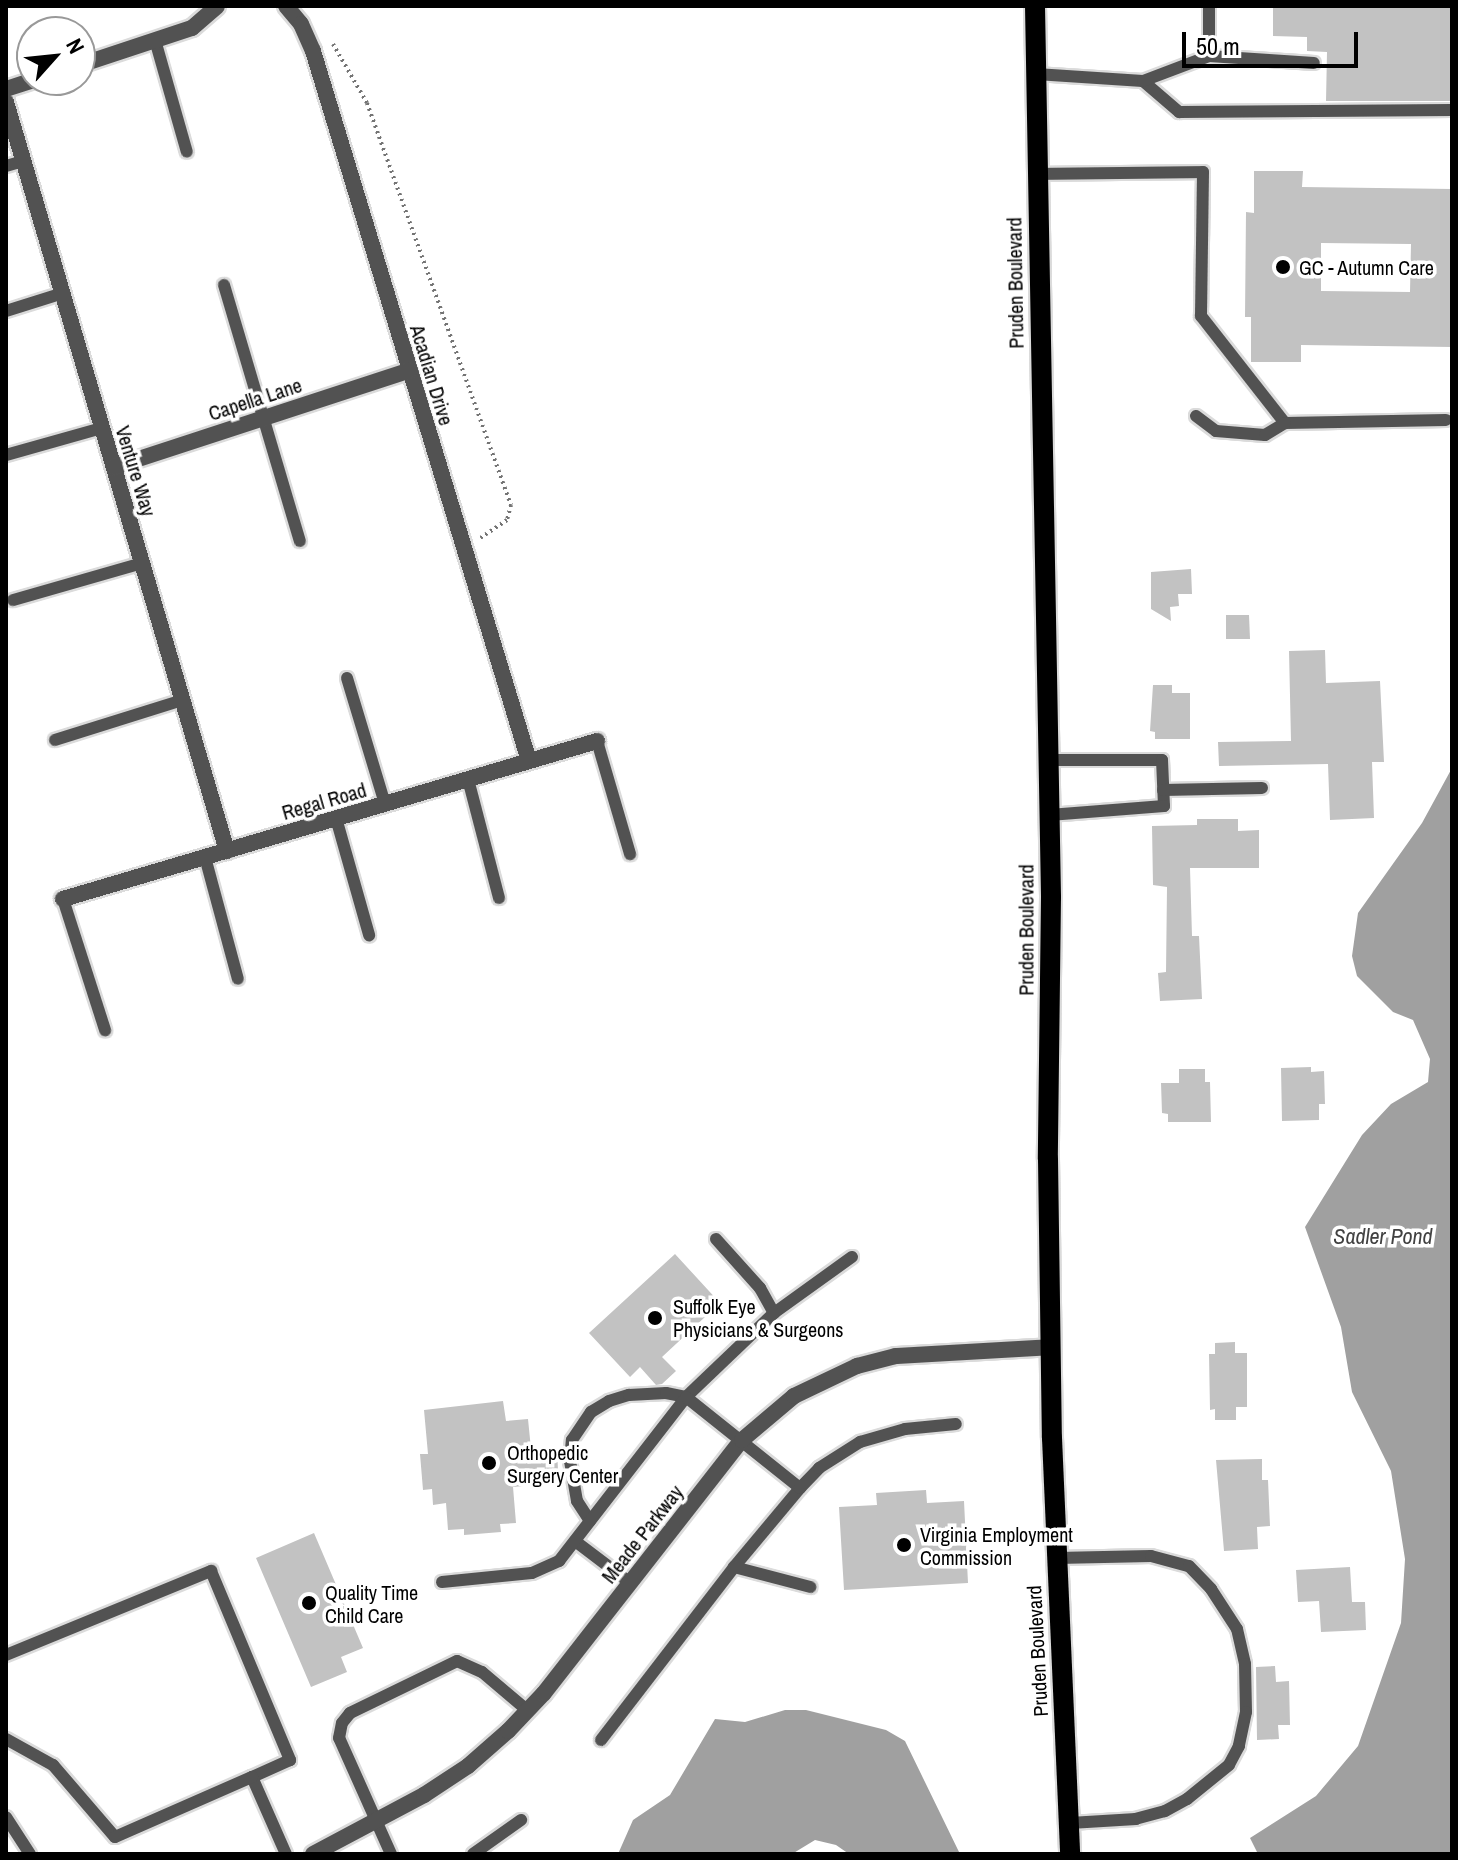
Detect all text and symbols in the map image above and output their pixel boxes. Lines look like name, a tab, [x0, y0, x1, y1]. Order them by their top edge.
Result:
north arrow	[16, 16, 96, 96]
scale bar	[1186, 16, 1362, 66]
text: 50 m	[1196, 30, 1240, 62]
text: N	[59, 33, 92, 59]
street label: Pruden Boulevard	[1002, 217, 1028, 349]
place label: GC - Autumn Care	[1299, 255, 1435, 279]
marker: GC - Autumn Care	[1274, 258, 1292, 276]
street label: Acadian Drive	[405, 322, 459, 428]
street label: Capella Lane	[205, 373, 305, 425]
street label: Venture Way	[111, 423, 161, 519]
street label: Regal Road	[279, 778, 369, 824]
street label: Pruden Boulevard	[1014, 864, 1038, 996]
water label: Sadler Pond	[1333, 1224, 1433, 1250]
place label: Suffolk Eye Physicians & Surgeons	[673, 1294, 843, 1341]
marker: Suffolk Eye Physicians & Surgeons	[644, 1307, 666, 1329]
place label: Orthopedic Surgery Center	[507, 1440, 618, 1487]
marker: Orthopedic Surgery Center	[478, 1452, 500, 1474]
street label: Meade Parkway	[596, 1480, 688, 1588]
place label: Virginia Employment Commission	[920, 1522, 1073, 1569]
marker: Virginia Employment Commission	[895, 1536, 913, 1554]
place label: Quality Time Child Care	[325, 1580, 419, 1627]
street label: Pruden Boulevard	[1022, 1585, 1052, 1717]
marker: Quality Time Child Care	[300, 1594, 318, 1612]

